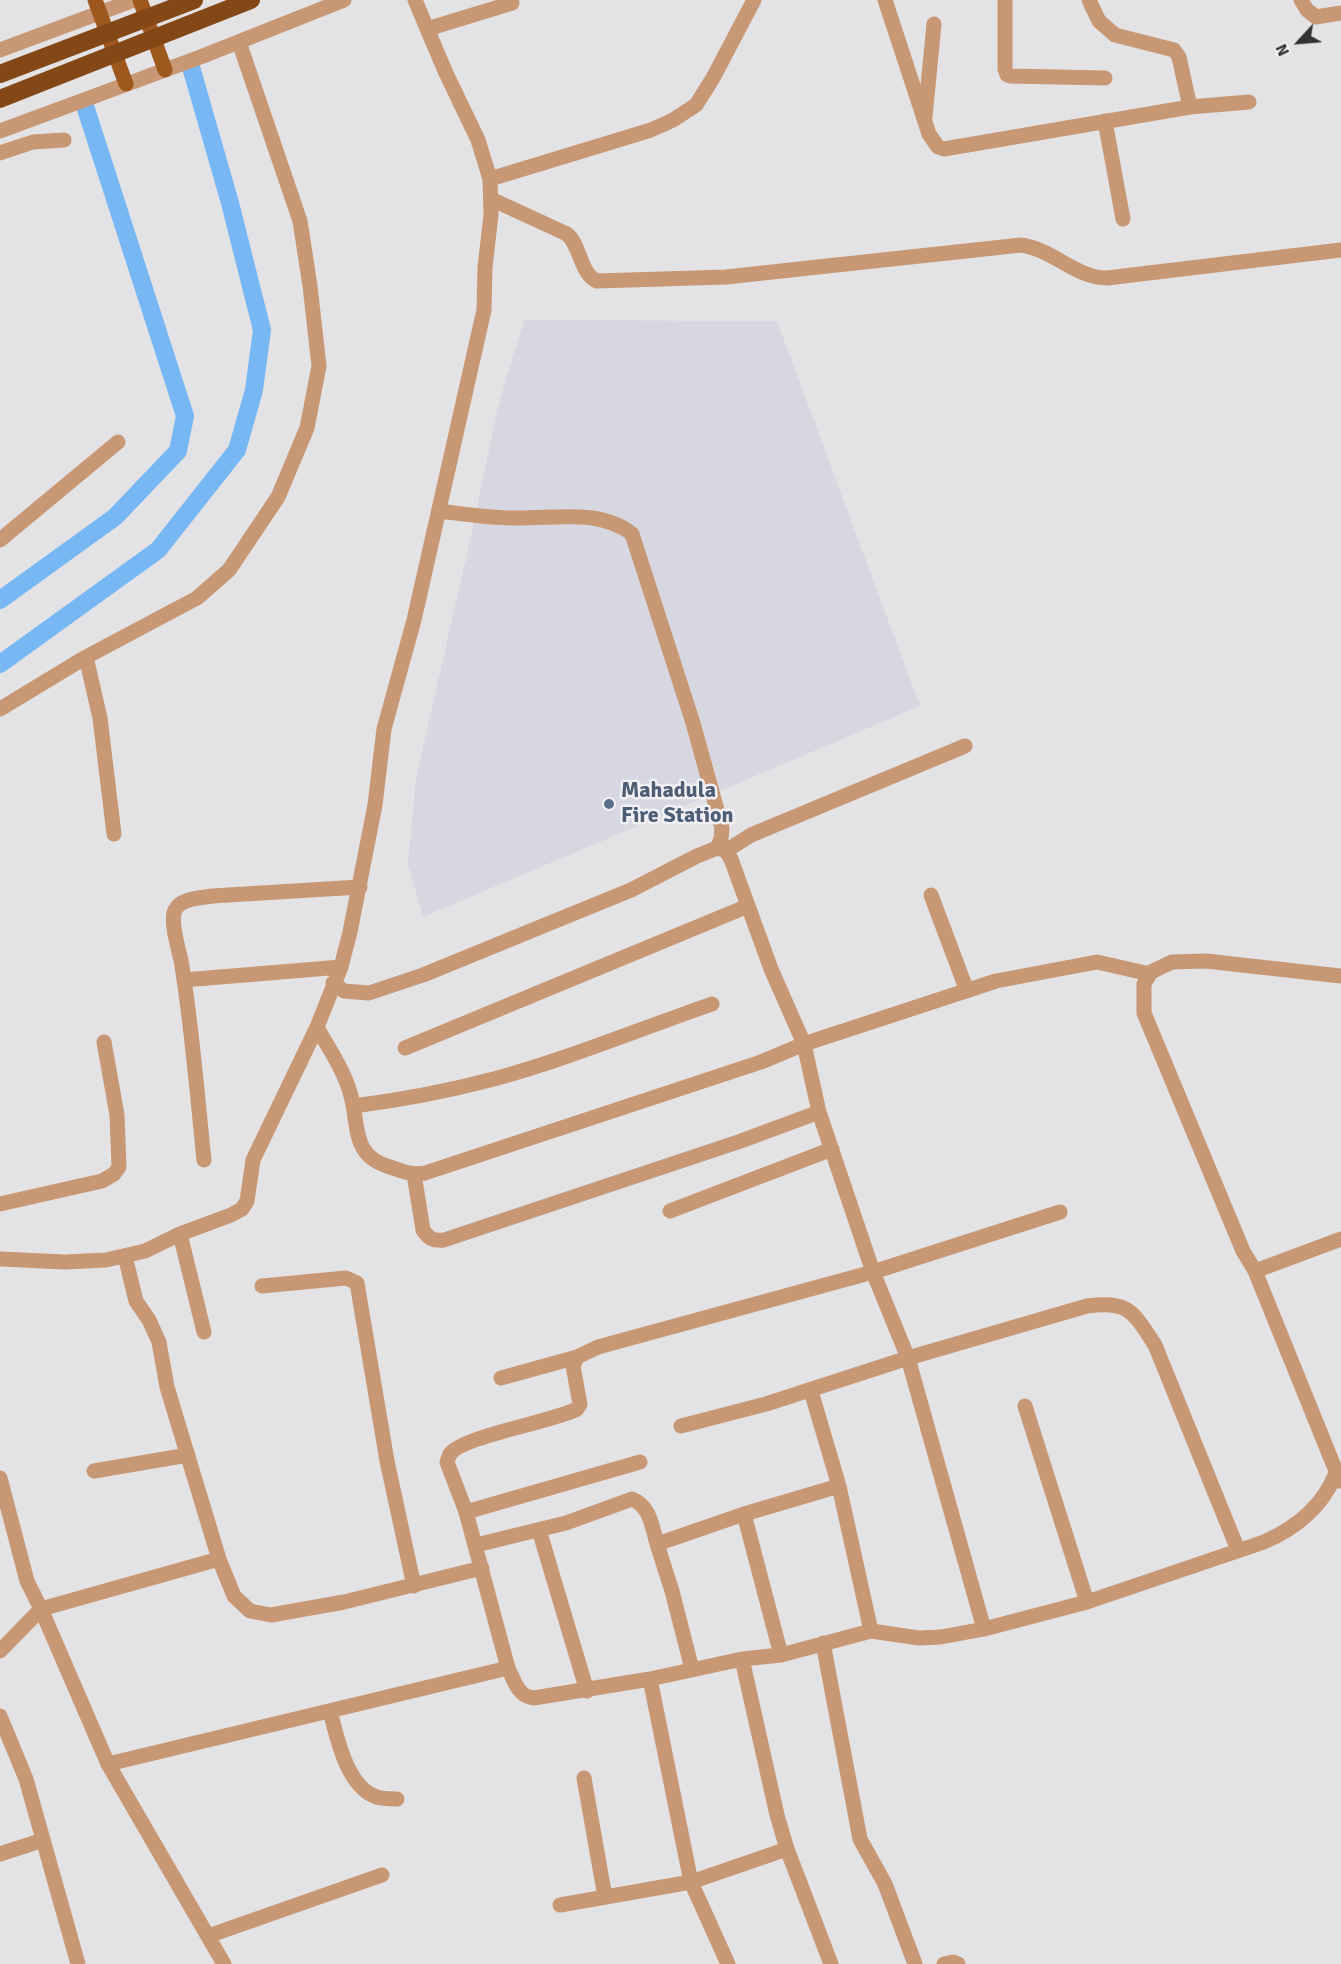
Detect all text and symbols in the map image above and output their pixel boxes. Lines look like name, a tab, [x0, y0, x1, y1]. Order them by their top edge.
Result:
north arrow	[1269, 12, 1329, 72]
text: N	[1271, 41, 1294, 59]
place label: Mahadula Fire Station	[621, 778, 733, 830]
marker: Mahadula Fire Station	[602, 797, 616, 811]

